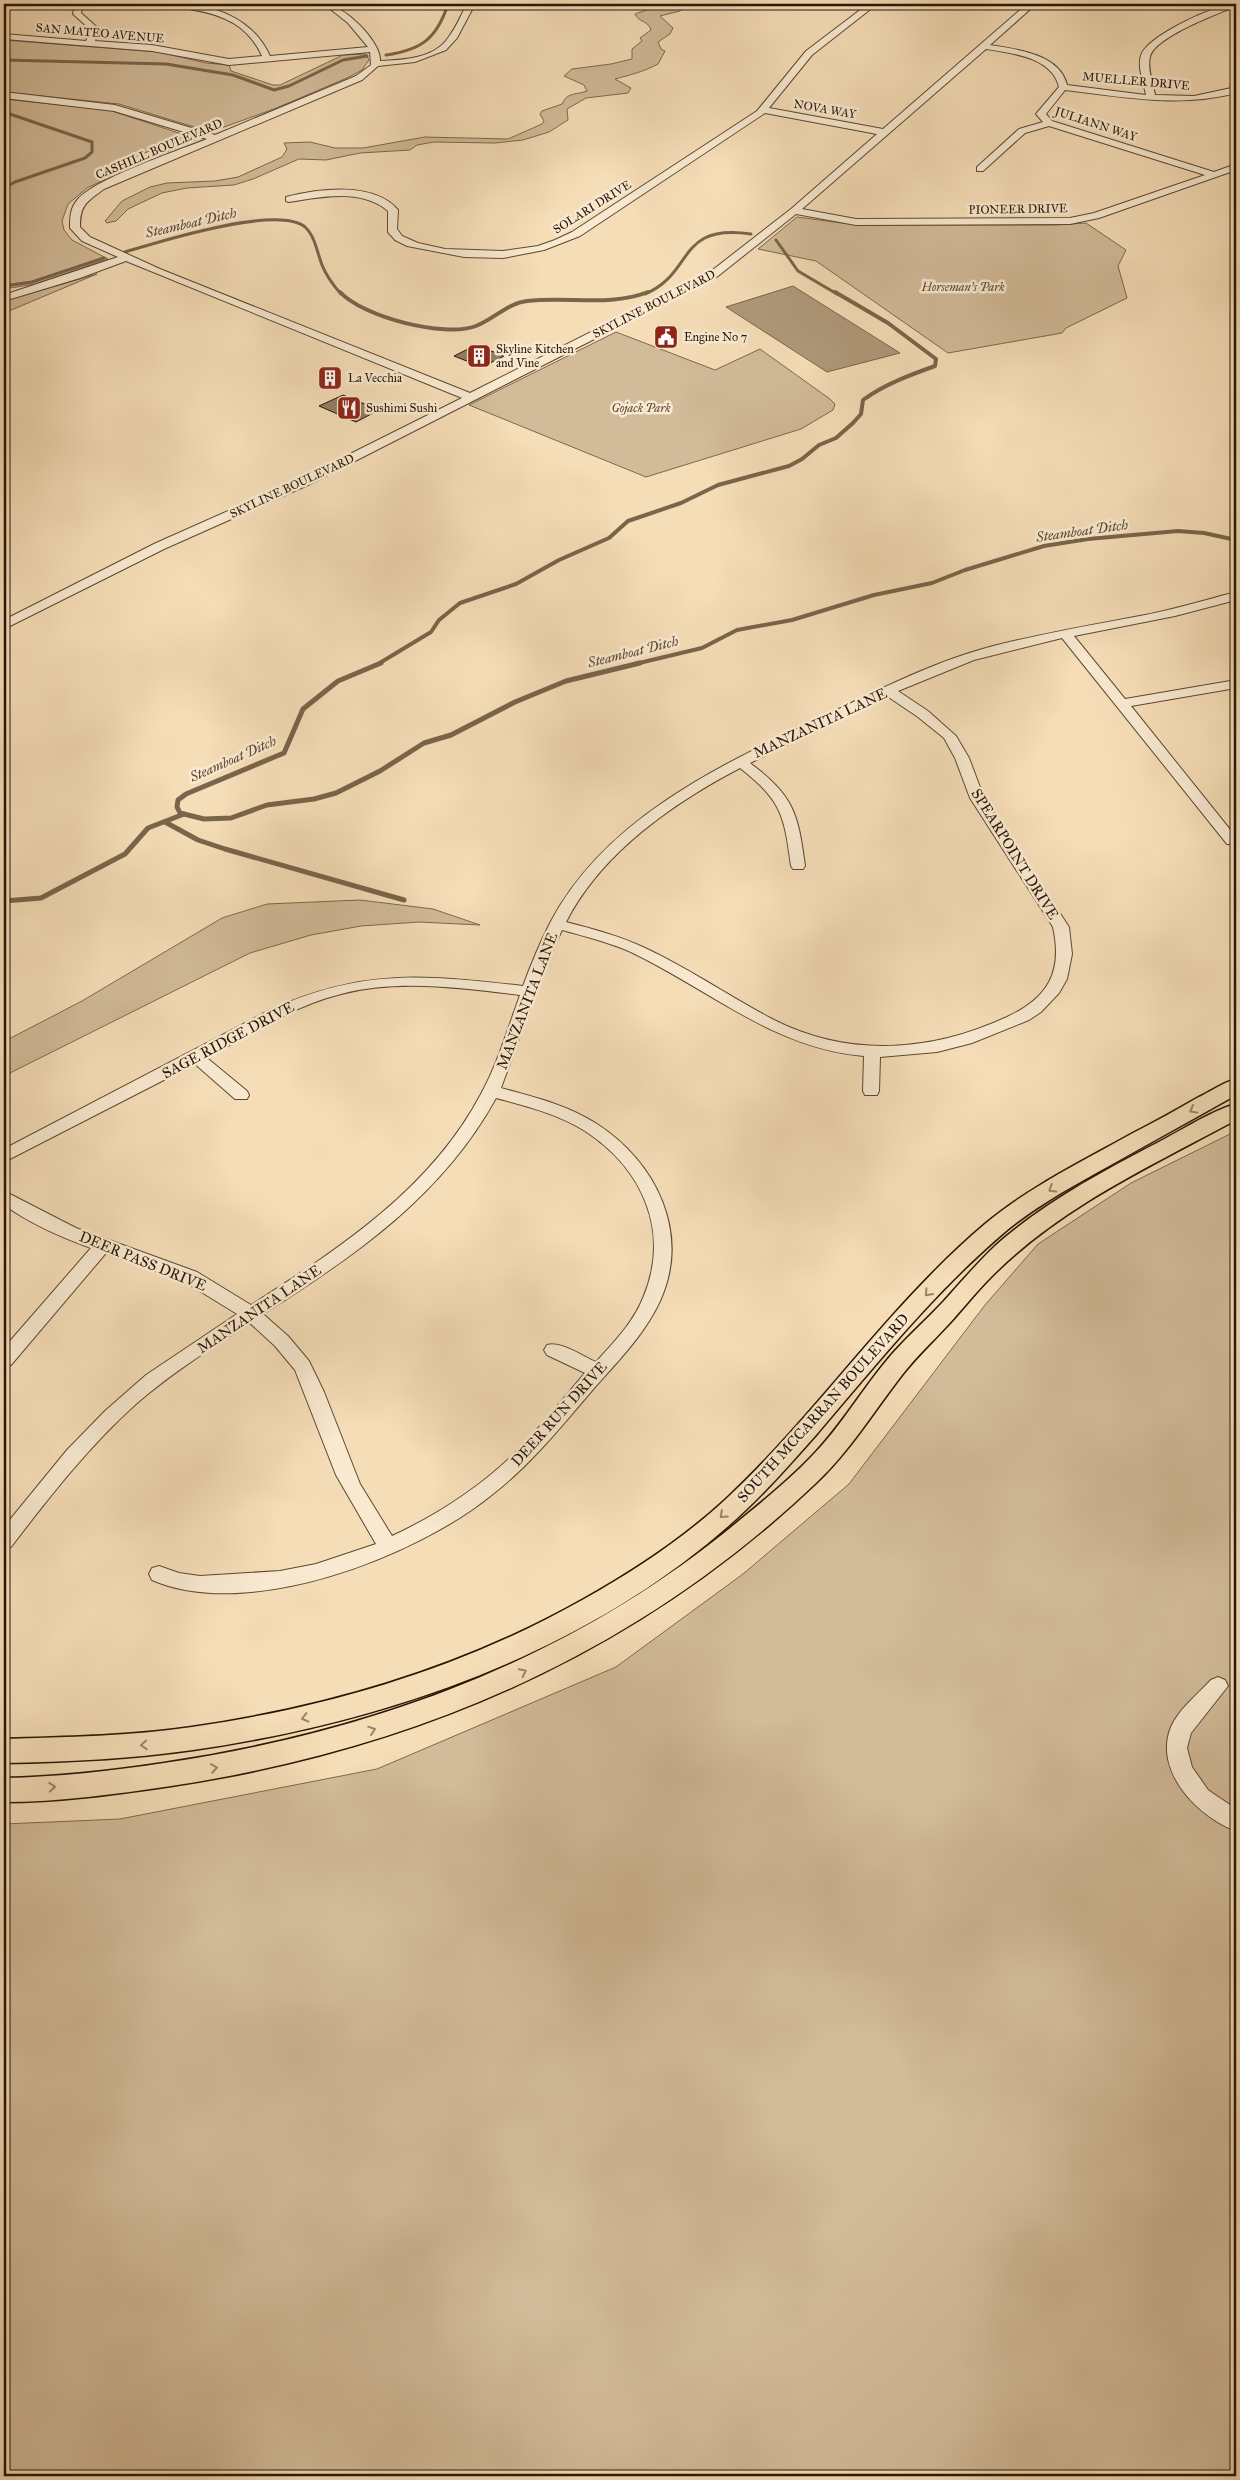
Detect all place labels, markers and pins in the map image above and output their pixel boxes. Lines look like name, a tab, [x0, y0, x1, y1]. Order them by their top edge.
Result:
public building icon: Engine No 7	[653, 324, 679, 350]
place label: Engine No 7	[684, 330, 747, 345]
place label: Skyline Kitchen and Vine	[496, 342, 574, 370]
building icon: Skyline Kitchen and Vine	[466, 343, 492, 369]
building icon: La Vecchia	[317, 365, 343, 391]
place label: La Vecchia	[348, 371, 403, 385]
restaurant icon: Sushimi Sushi	[336, 395, 362, 421]
place label: Sushimi Sushi	[366, 401, 438, 415]

